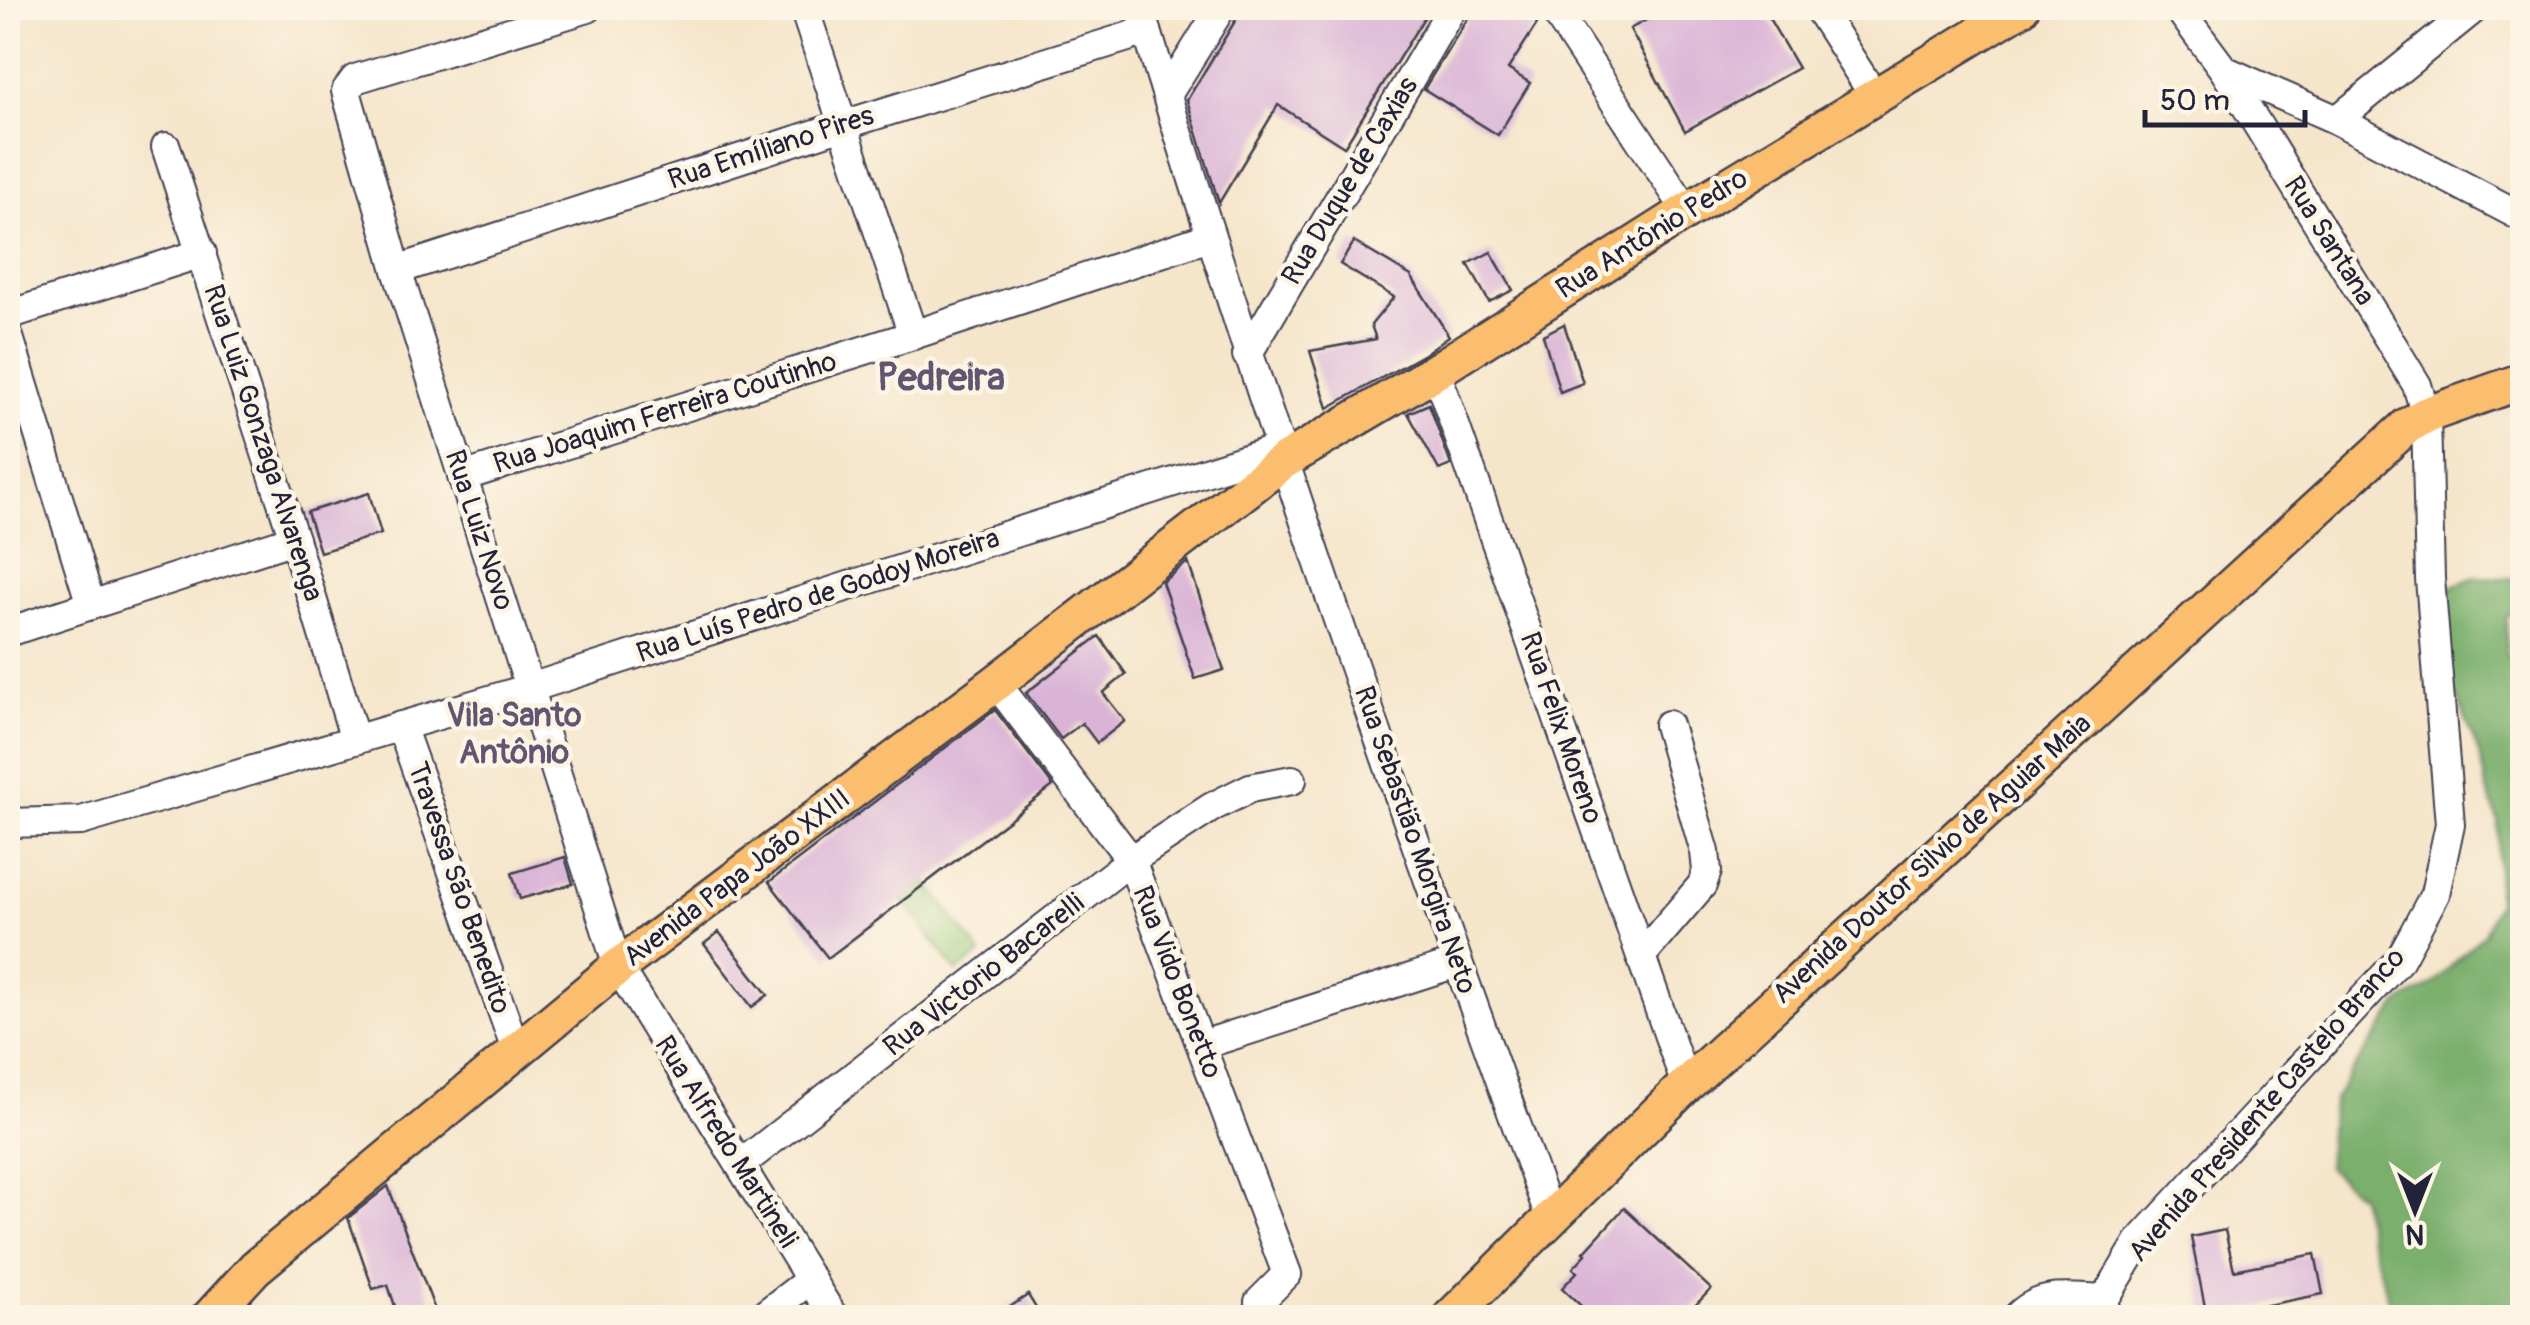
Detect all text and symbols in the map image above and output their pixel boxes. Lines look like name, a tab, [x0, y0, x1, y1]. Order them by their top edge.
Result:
scale bar	[2145, 65, 2305, 127]
street label: Rua Duque de Caxias	[1274, 70, 1426, 291]
text: 50 m	[2160, 82, 2230, 119]
street label: Rua Emíliano Pires	[664, 98, 879, 198]
street label: Rua Antônio Pedro	[1550, 161, 1754, 307]
street label: Rua Santana	[2276, 170, 2382, 312]
street label: Rua Luiz Gonzaga Alvarenga	[195, 280, 331, 606]
street label: Rua Joaquim Ferreira Coutinho	[489, 344, 841, 482]
district label: Pedreira	[877, 354, 1005, 402]
street label: Rua Luiz Novo	[437, 445, 521, 615]
street label: Rua Luís Pedro de Godoy Moreira	[632, 521, 1004, 671]
street label: Rua Felix Moreno	[1512, 628, 1610, 828]
street label: Rua Sebastião Morgira Neto	[1346, 682, 1484, 998]
district label: Vila Santo Antônio	[447, 696, 581, 773]
street label: Avenida Doutor Silvio de Aguiar Maia	[1765, 706, 2099, 1012]
street label: Travessa São Benedito	[399, 758, 519, 1018]
street label: Avenida Papa João XXIII	[617, 781, 857, 975]
street label: Rua Vido Bonetto	[1124, 881, 1230, 1083]
street label: Rua Victorio Bacarelli	[877, 886, 1091, 1064]
street label: Avenida Presidente Castelo Branco	[2121, 941, 2413, 1269]
street label: Rua Alfredo Martineli	[647, 1029, 805, 1255]
north arrow	[2365, 1160, 2465, 1260]
text: N	[2406, 1216, 2424, 1251]

